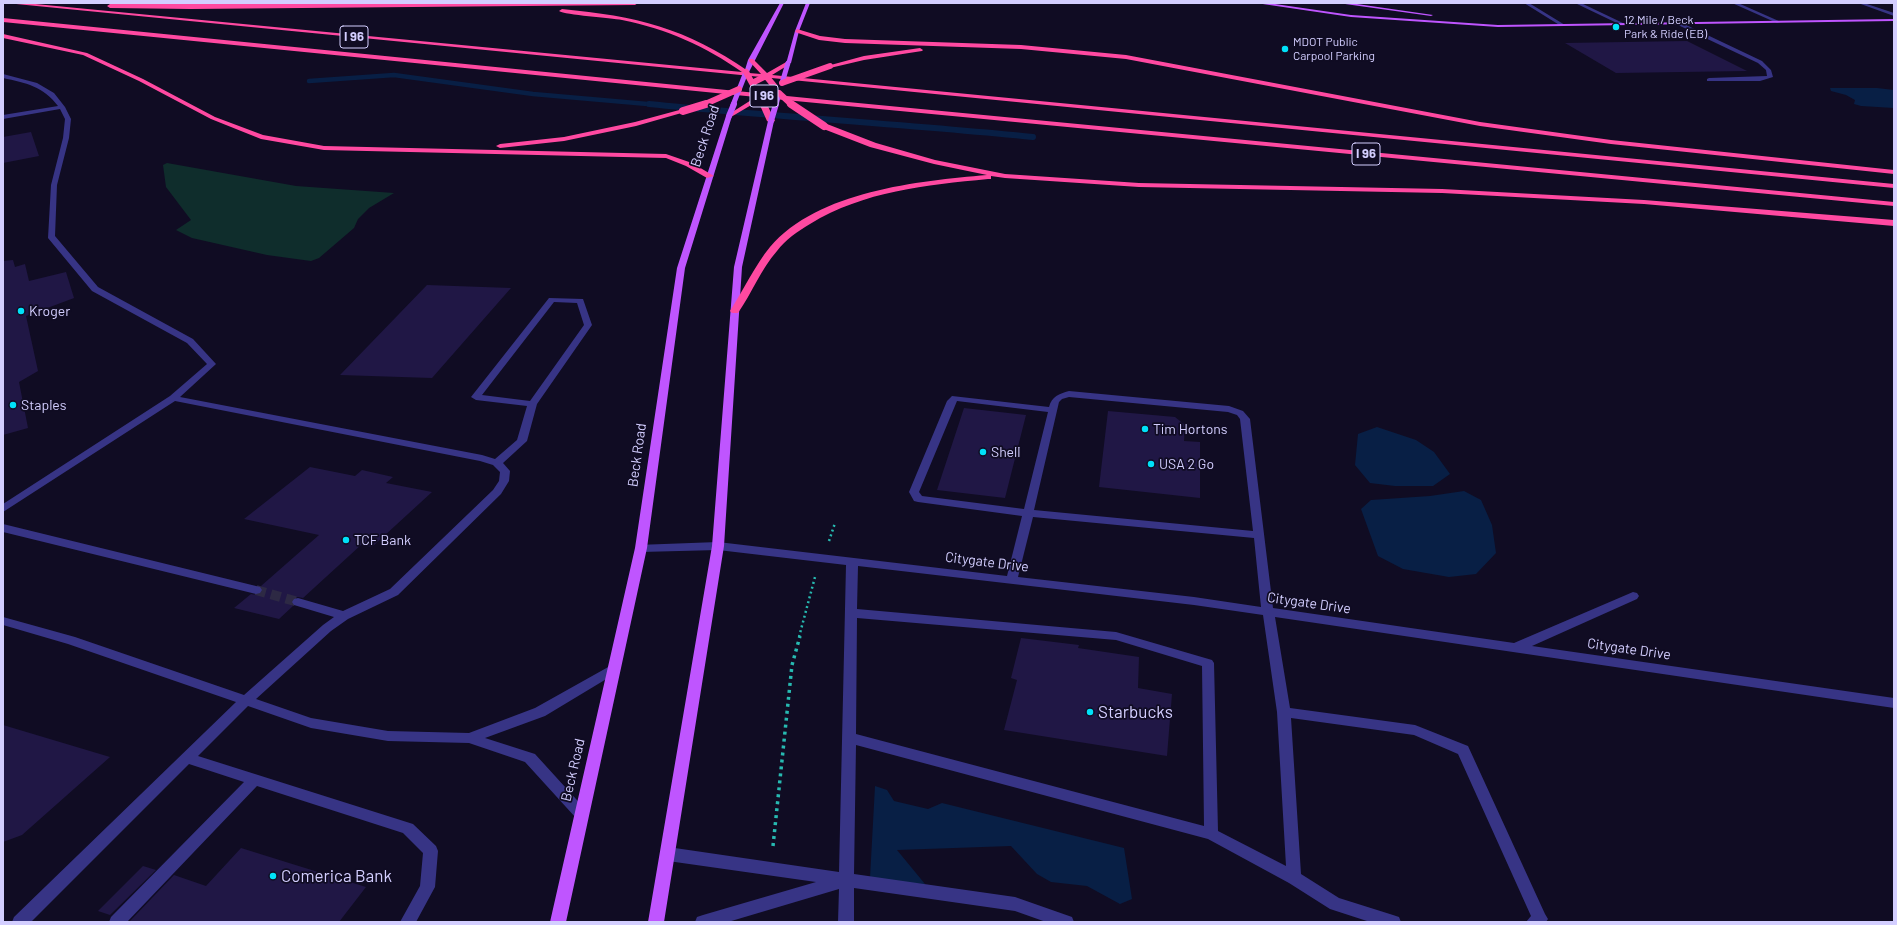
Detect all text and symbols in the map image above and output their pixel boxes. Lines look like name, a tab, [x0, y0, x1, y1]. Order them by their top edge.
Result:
place label: 12 Mile / Beck Park & Ride (EB)	[1624, 13, 1707, 41]
marker: 12 Mile / Beck Park & Ride (EB)	[1611, 22, 1621, 32]
road number: I 96	[340, 26, 368, 48]
place label: MDOT Public Carpool Parking	[1293, 35, 1375, 63]
marker: MDOT Public Carpool Parking	[1280, 44, 1290, 54]
road number: I 96	[750, 85, 778, 107]
street label: Beck Road	[687, 103, 723, 169]
road number: I 96	[1352, 143, 1380, 165]
place label: Kroger	[29, 303, 70, 319]
marker: Kroger	[16, 306, 26, 316]
place label: Staples	[21, 397, 66, 413]
marker: Staples	[8, 400, 18, 410]
place label: Tim Hortons	[1153, 421, 1228, 437]
street label: Beck Road	[624, 422, 650, 488]
marker: Tim Hortons	[1140, 424, 1150, 434]
place label: Shell	[991, 444, 1021, 460]
marker: Shell	[978, 447, 988, 457]
place label: USA 2 Go	[1159, 456, 1214, 472]
marker: USA 2 Go	[1146, 459, 1156, 469]
place label: TCF Bank	[354, 532, 411, 548]
marker: TCF Bank	[341, 535, 351, 545]
street label: Citygate Drive	[944, 549, 1030, 575]
street label: Citygate Drive	[1266, 589, 1352, 617]
street label: Citygate Drive	[1586, 635, 1672, 663]
place label: Starbucks	[1098, 702, 1173, 722]
marker: Starbucks	[1085, 707, 1095, 717]
street label: Beck Road	[558, 737, 588, 803]
place label: Comerica Bank	[281, 866, 392, 886]
marker: Comerica Bank	[268, 871, 278, 881]

